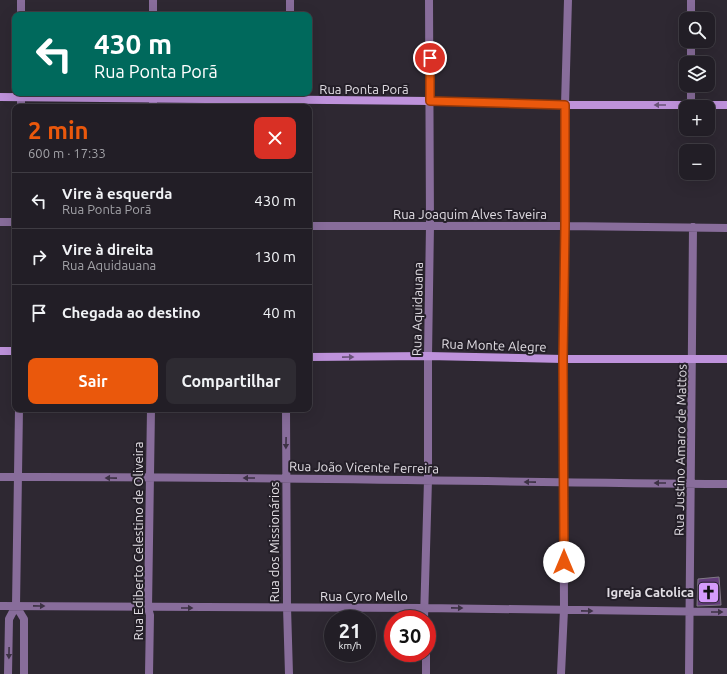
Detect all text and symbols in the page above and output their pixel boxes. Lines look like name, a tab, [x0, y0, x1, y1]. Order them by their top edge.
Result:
map controls	[679, 12, 715, 180]
button: search	[679, 12, 715, 48]
icon: left	[28, 28, 80, 80]
text: 430 m	[94, 28, 172, 59]
pin	[413, 41, 447, 75]
icon: arrive	[419, 47, 441, 69]
button: layers	[679, 56, 715, 92]
text: Rua Ponta Porã	[94, 61, 218, 81]
street label: Rua Ponta Porã	[319, 82, 409, 96]
button: +	[679, 100, 715, 136]
one-way arrow	[653, 102, 666, 108]
text: 2 min	[28, 117, 89, 144]
button: close	[254, 117, 296, 159]
button: −	[679, 144, 715, 180]
text: 600 m · 17:33	[28, 146, 106, 160]
text: Vire à esquerda	[62, 185, 172, 202]
icon: left	[28, 190, 50, 212]
text: 430 m	[254, 192, 296, 209]
text: Rua Ponta Porã	[62, 202, 151, 216]
street label: Rua Joaquim Alves Taveira	[393, 207, 547, 221]
text: Vire à direita	[62, 241, 154, 258]
icon: right	[28, 246, 50, 268]
text: 130 m	[254, 248, 296, 265]
text: Rua Aquidauana	[62, 258, 156, 272]
street label: Rua Aquidauana	[409, 262, 425, 356]
icon: arrive	[28, 302, 50, 324]
text: Chegada ao destino	[62, 304, 201, 321]
text: 40 m	[263, 304, 296, 321]
street label: Rua Monte Alegre	[441, 336, 547, 354]
one-way arrow	[342, 353, 354, 360]
button: Sair	[28, 358, 158, 404]
button: Compartilhar	[166, 358, 296, 404]
street label: Rua Justino Amaro de Mattos	[672, 364, 689, 536]
one-way arrow	[283, 437, 289, 450]
street label: Rua Ediberto Celestino de Oliveira	[131, 442, 145, 640]
street label: Rua João Vicente Ferreira	[289, 459, 439, 475]
one-way arrow	[104, 475, 117, 481]
one-way arrow	[242, 475, 255, 481]
one-way arrow	[523, 479, 536, 485]
one-way arrow	[653, 480, 666, 486]
street label: Rua dos Missionários	[267, 481, 281, 602]
position arrow	[543, 541, 585, 583]
church icon: Igreja Catolica	[696, 579, 722, 605]
place label: Igreja Catolica	[607, 585, 694, 599]
street label: Rua Cyro Mello	[320, 589, 408, 603]
one-way arrow	[33, 603, 46, 609]
one-way arrow	[181, 605, 194, 611]
one-way arrow	[451, 605, 463, 612]
one-way arrow	[581, 607, 593, 614]
one-way arrow	[711, 609, 724, 615]
speed limit sign: 30	[384, 610, 436, 662]
text: 21	[339, 619, 361, 642]
text: km/h	[338, 640, 362, 651]
one-way arrow	[6, 647, 12, 660]

